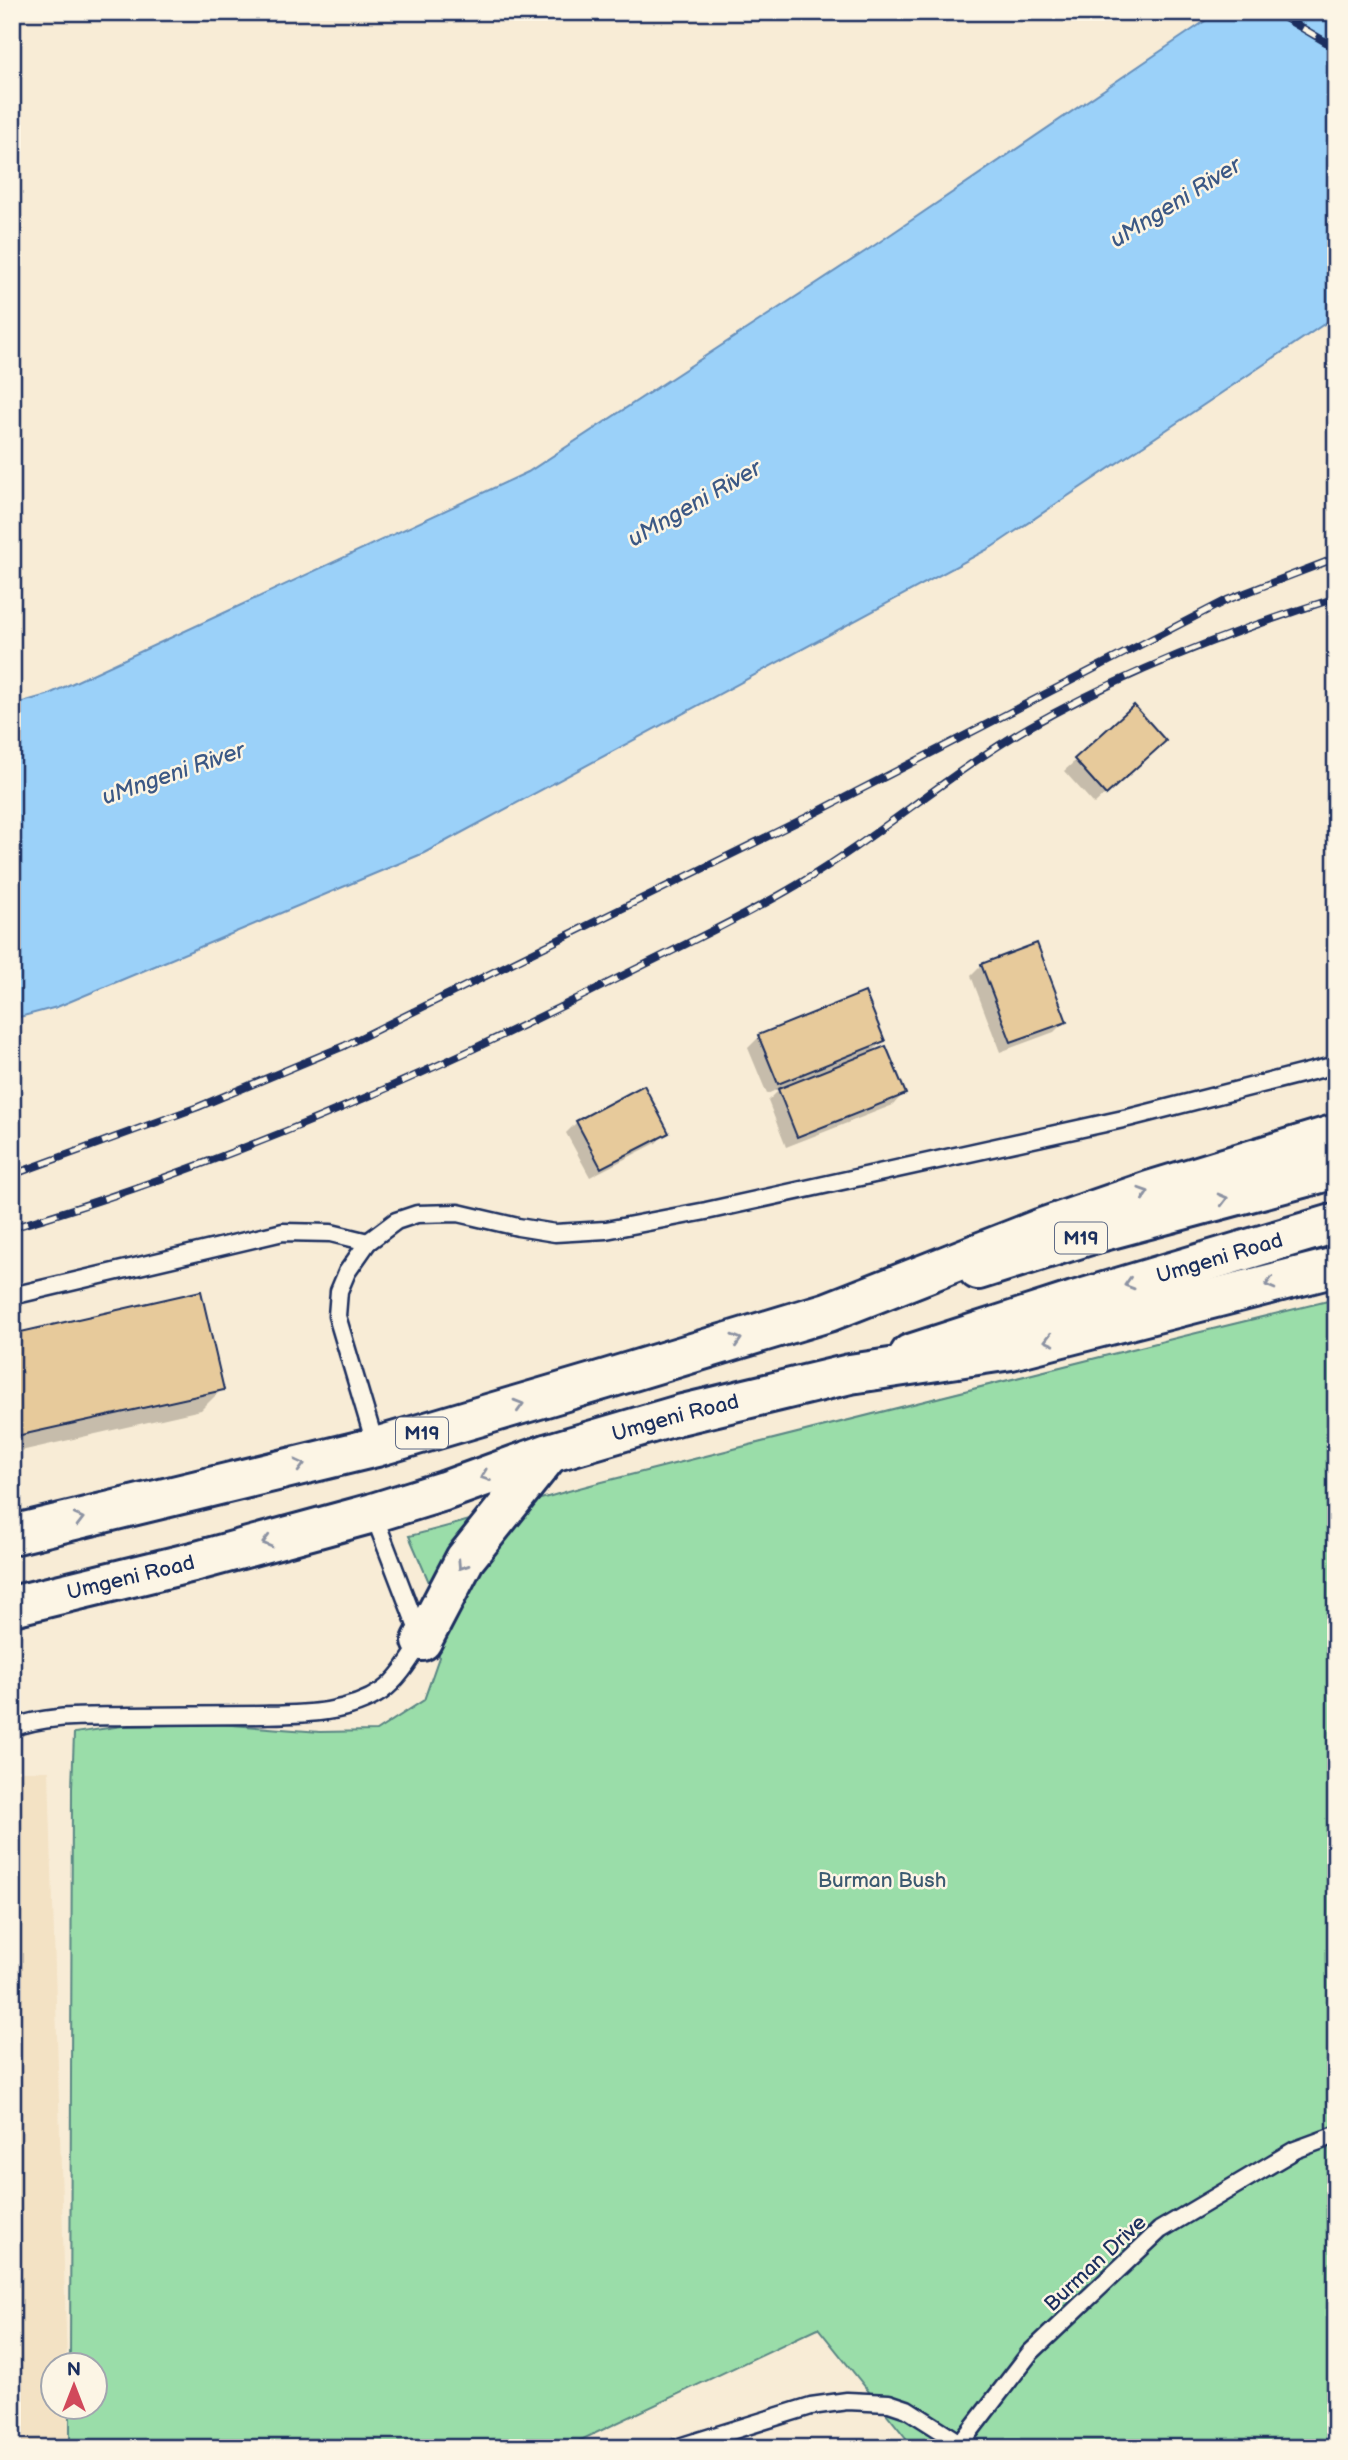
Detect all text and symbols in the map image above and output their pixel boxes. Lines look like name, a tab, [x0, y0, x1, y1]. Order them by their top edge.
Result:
water label: uMngeni River	[1105, 151, 1248, 254]
water label: uMngeni River	[623, 454, 768, 553]
water label: uMngeni River	[98, 736, 250, 811]
one-way arrow	[1137, 1187, 1149, 1202]
one-way arrow	[1217, 1193, 1229, 1207]
road number: M19	[1055, 1222, 1107, 1254]
street label: Umgeni Road	[1153, 1228, 1286, 1289]
one-way arrow	[1124, 1276, 1136, 1291]
one-way arrow	[1264, 1276, 1276, 1290]
one-way arrow	[1043, 1332, 1055, 1346]
one-way arrow	[731, 1333, 743, 1348]
street label: Umgeni Road	[609, 1389, 741, 1447]
one-way arrow	[513, 1398, 525, 1413]
road number: M19	[396, 1418, 448, 1448]
one-way arrow	[294, 1459, 306, 1473]
one-way arrow	[479, 1468, 491, 1482]
one-way arrow	[72, 1513, 84, 1527]
one-way arrow	[261, 1533, 273, 1548]
street label: Umgeni Road	[64, 1550, 197, 1605]
one-way arrow	[457, 1557, 470, 1570]
park label: Burman Bush	[818, 1868, 946, 1893]
street label: Burman Drive	[1039, 2210, 1151, 2317]
north arrow	[38, 2352, 108, 2422]
text: N	[67, 2359, 81, 2382]

